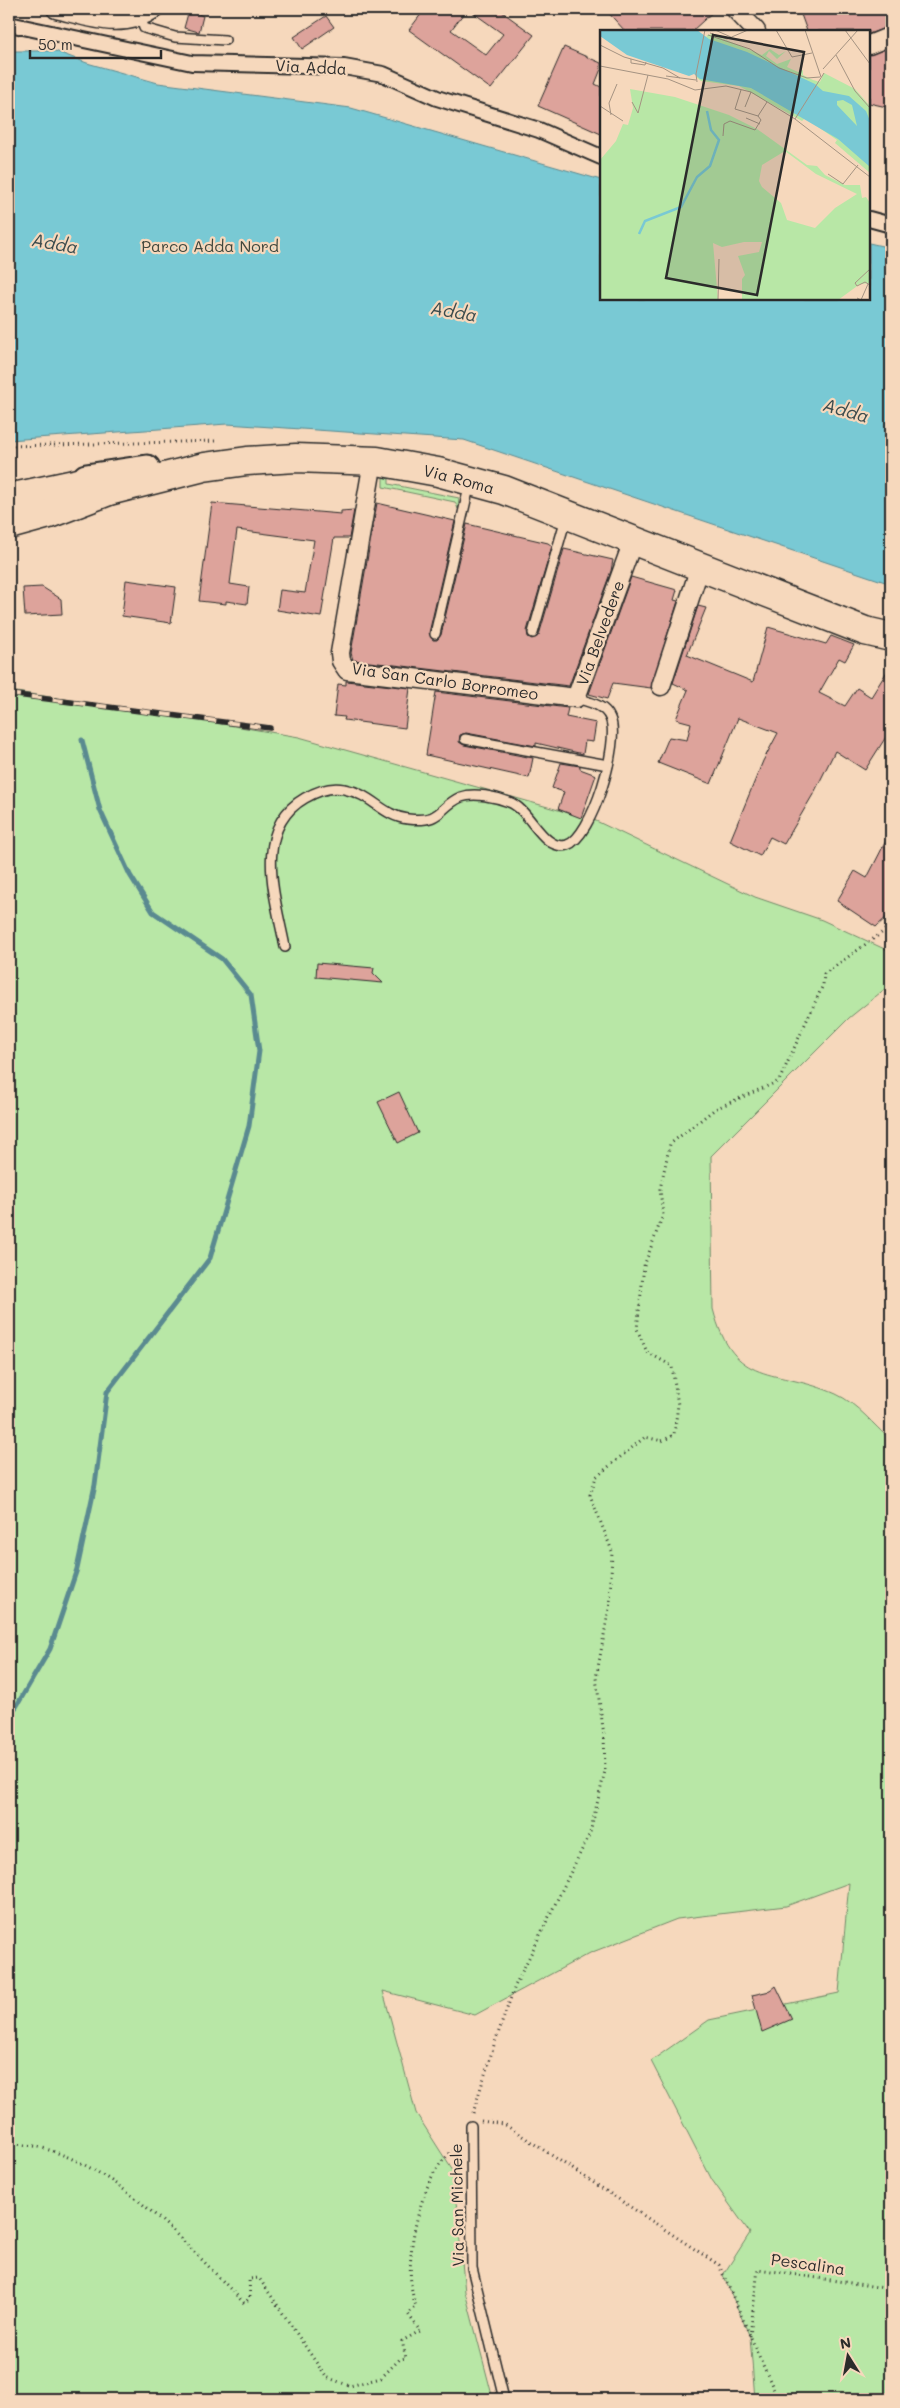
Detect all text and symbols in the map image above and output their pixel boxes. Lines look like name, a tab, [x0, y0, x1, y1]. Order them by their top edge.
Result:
scale bar	[30, 28, 161, 60]
inset map	[600, 30, 870, 300]
text: 50 m	[38, 34, 73, 54]
street label: Via Adda	[275, 54, 347, 79]
water label: Adda	[30, 227, 80, 259]
park label: Parco Adda Nord	[141, 235, 279, 256]
water label: Adda	[429, 295, 479, 327]
water label: Adda	[821, 392, 872, 428]
street label: Via Roma	[421, 459, 497, 498]
street label: Via Belvedere	[571, 577, 628, 688]
street label: Via San Carlo Borromeo	[350, 657, 540, 704]
street label: Via San Michele	[445, 2143, 468, 2267]
street label: Pescalina	[770, 2248, 846, 2279]
north arrow	[822, 2330, 872, 2380]
text: N	[838, 2332, 852, 2353]

